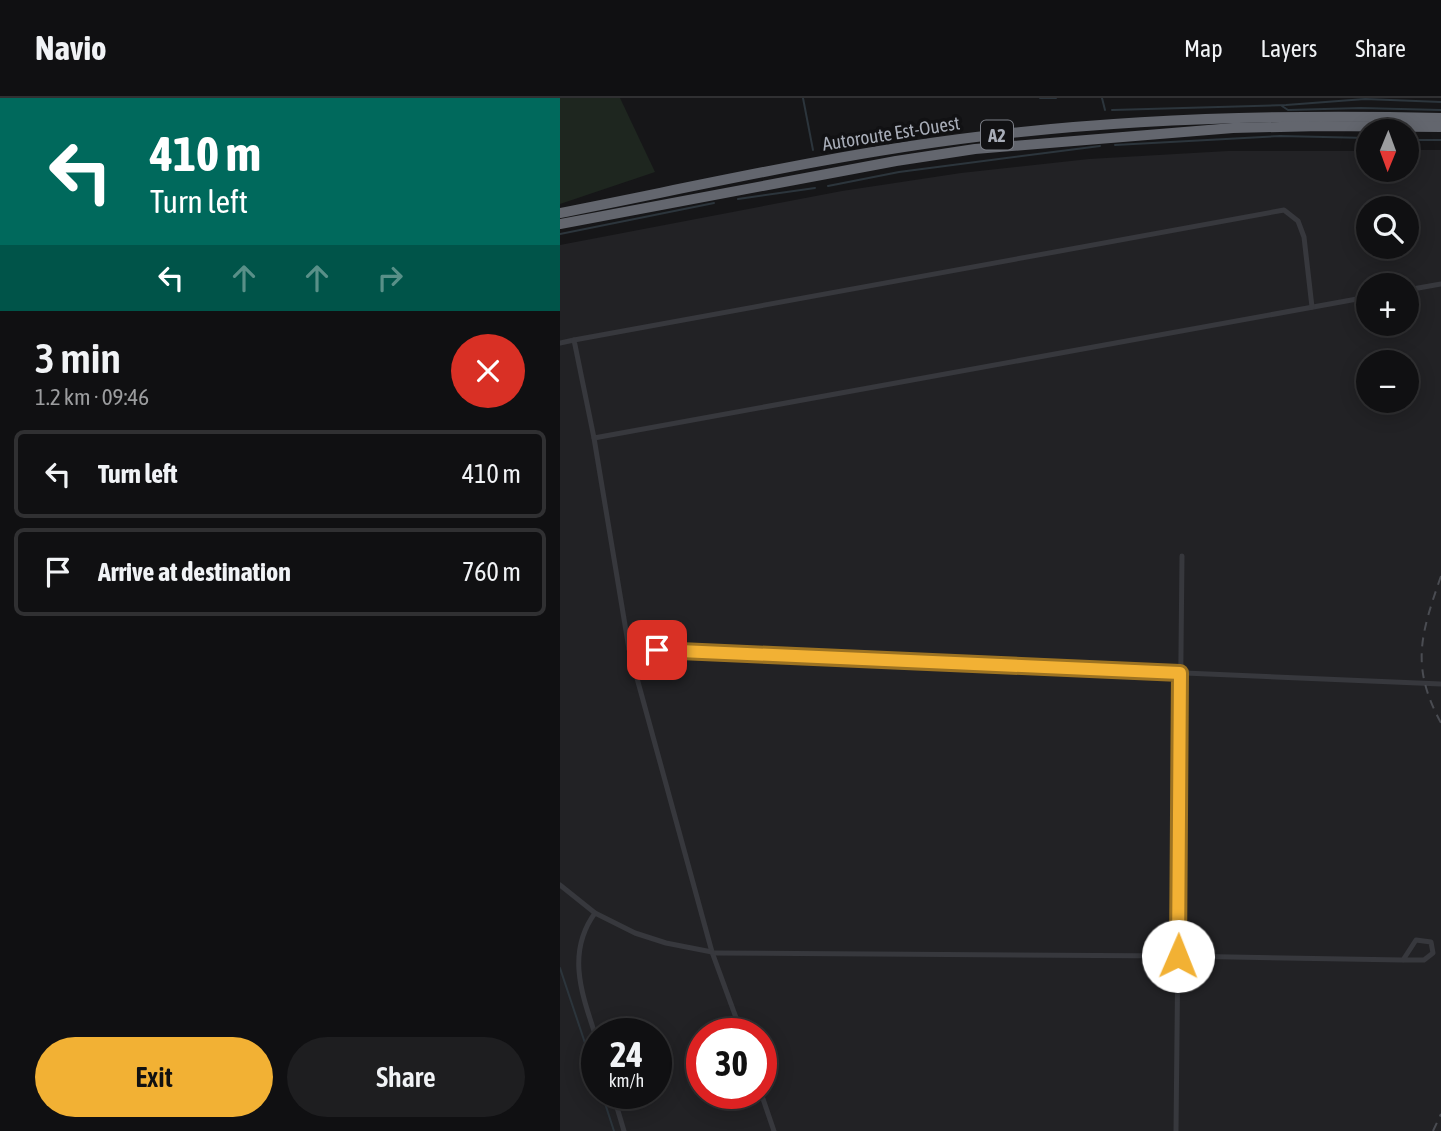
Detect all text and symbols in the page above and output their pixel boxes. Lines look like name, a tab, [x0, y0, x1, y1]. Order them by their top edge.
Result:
text: Navio	[35, 29, 107, 67]
text: Map	[1184, 35, 1223, 62]
text: Layers	[1261, 35, 1317, 62]
text: Share	[1355, 35, 1406, 62]
street label: Autoroute Est-Ouest	[821, 111, 961, 155]
north arrow	[1356, 119, 1419, 182]
map controls	[1356, 119, 1419, 413]
road number: A2	[981, 120, 1013, 150]
text: 410 m	[150, 125, 261, 181]
icon: left	[35, 126, 126, 217]
text: Turn left	[150, 183, 248, 220]
button: search	[1356, 196, 1419, 259]
icon: left	[152, 259, 190, 297]
icon: ahead	[225, 259, 263, 297]
icon: ahead	[298, 259, 336, 297]
icon: right	[371, 259, 409, 297]
button: +	[1356, 273, 1419, 336]
text: 3 min	[35, 334, 121, 382]
button: close	[451, 334, 525, 408]
button: −	[1356, 350, 1419, 413]
text: 1.2 km · 09:46	[35, 384, 149, 410]
icon: left	[39, 455, 77, 493]
text: Turn left	[98, 459, 178, 489]
text: 410 m	[462, 459, 521, 489]
icon: arrive	[39, 553, 77, 591]
text: Arrive at destination	[98, 557, 291, 587]
text: 760 m	[462, 557, 521, 587]
pin	[627, 620, 687, 680]
icon: arrive	[638, 631, 676, 669]
position arrow	[1141, 919, 1215, 993]
speed limit sign: 30	[686, 1018, 777, 1109]
text: 24	[610, 1034, 643, 1074]
button: Exit	[35, 1037, 273, 1117]
button: Share	[287, 1037, 525, 1117]
text: km/h	[609, 1070, 644, 1091]

